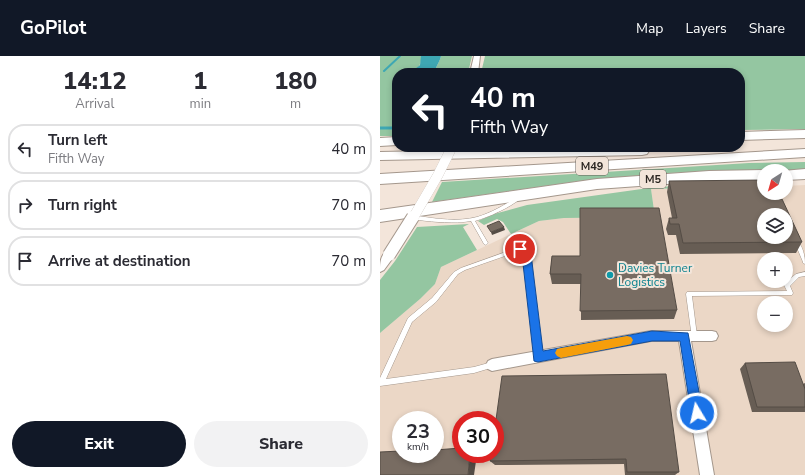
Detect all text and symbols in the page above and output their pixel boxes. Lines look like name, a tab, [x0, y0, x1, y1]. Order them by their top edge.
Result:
text: GoPilot	[20, 15, 86, 41]
text: Map	[636, 19, 663, 38]
text: Layers	[685, 19, 727, 38]
text: Share	[749, 19, 785, 38]
text: 14:12	[63, 65, 127, 97]
text: 1	[193, 65, 208, 97]
text: 180	[274, 65, 317, 97]
text: 40 m	[470, 79, 536, 117]
icon: left	[404, 84, 456, 136]
text: Arrival	[75, 95, 114, 113]
text: min	[190, 95, 211, 113]
text: m	[290, 95, 301, 113]
text: Fifth Way	[470, 115, 548, 139]
text: Turn left	[48, 130, 107, 150]
icon: left	[14, 138, 36, 160]
text: 40 m	[331, 139, 366, 159]
text: Fifth Way	[48, 150, 105, 168]
road number: M49	[576, 157, 608, 175]
north arrow	[757, 164, 793, 200]
map controls	[757, 164, 793, 332]
road number: M5	[640, 170, 666, 188]
icon: right	[14, 194, 36, 216]
text: Turn right	[48, 195, 117, 215]
text: 70 m	[331, 195, 366, 215]
button: layers	[757, 208, 793, 244]
pin	[503, 232, 537, 266]
icon: arrive	[509, 238, 531, 260]
icon: arrive	[14, 250, 36, 272]
text: Arrive at destination	[48, 251, 191, 271]
text: 70 m	[331, 251, 366, 271]
button: +	[757, 252, 793, 288]
place label: Davies Turner Logistics	[618, 260, 693, 290]
marker: Davies Turner Logistics	[605, 270, 615, 280]
button: −	[757, 296, 793, 332]
position arrow	[676, 392, 718, 434]
speed limit sign: 30	[452, 411, 504, 463]
text: 23	[406, 418, 430, 445]
button: Exit	[12, 421, 186, 467]
button: Share	[194, 421, 368, 467]
text: km/h	[407, 440, 429, 454]

